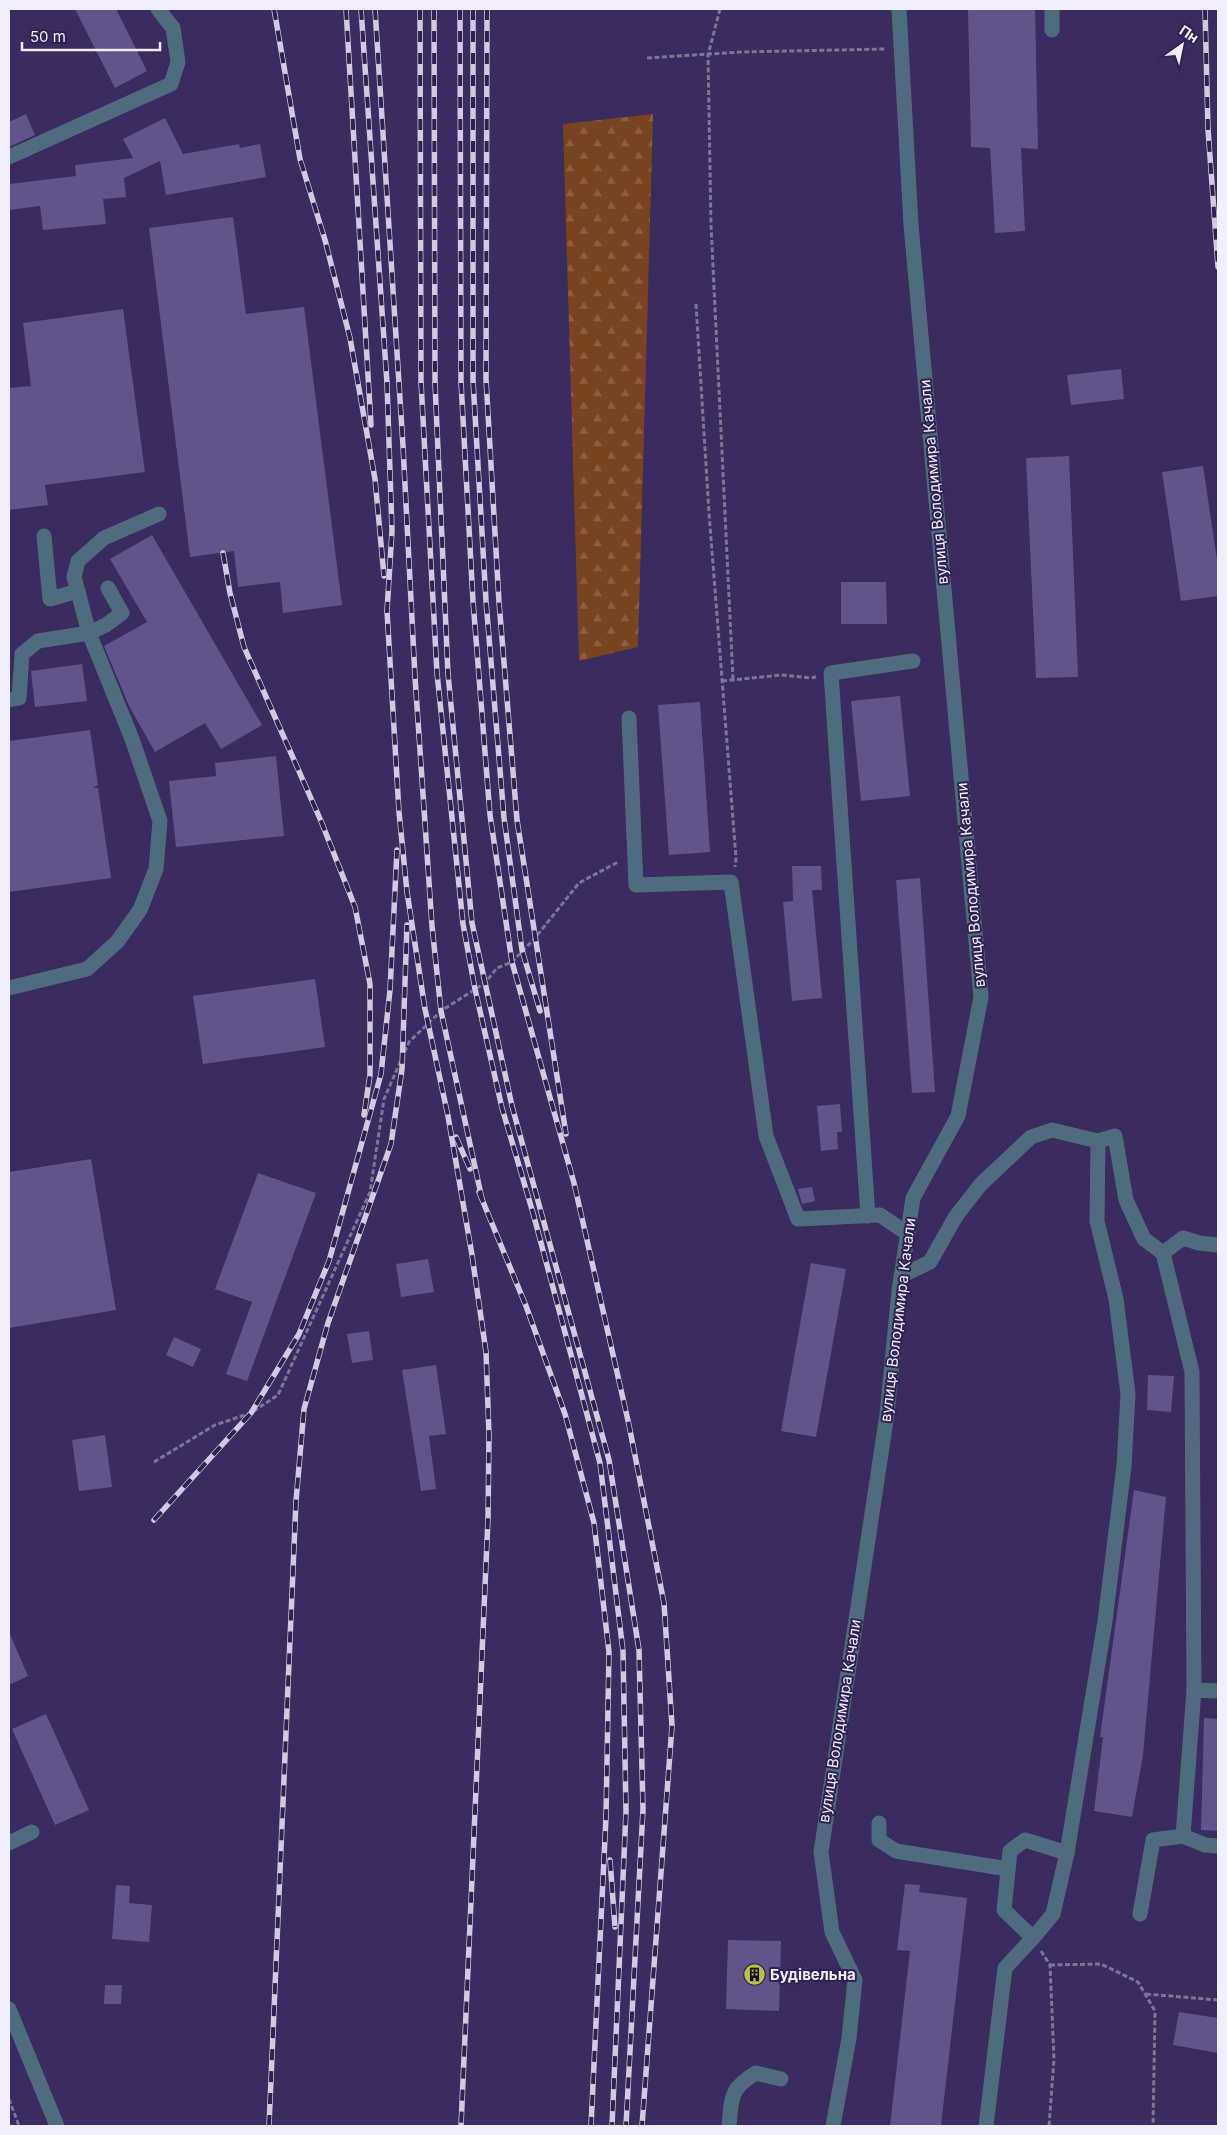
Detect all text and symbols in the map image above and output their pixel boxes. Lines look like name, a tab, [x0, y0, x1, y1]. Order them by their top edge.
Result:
scale bar	[22, 20, 160, 52]
north arrow	[1157, 20, 1207, 70]
text: Пн	[1177, 21, 1202, 46]
text: 50 m	[30, 27, 66, 46]
street label: вулиця Володимира Качали	[915, 379, 952, 585]
street label: вулиця Володимира Качали	[952, 782, 989, 988]
street label: вулиця Володимира Качали	[876, 1217, 919, 1423]
street label: вулиця Володимира Качали	[814, 1618, 865, 1824]
building icon: Будівельна	[742, 1963, 766, 1987]
place label: Будівельна	[770, 1965, 856, 1984]

